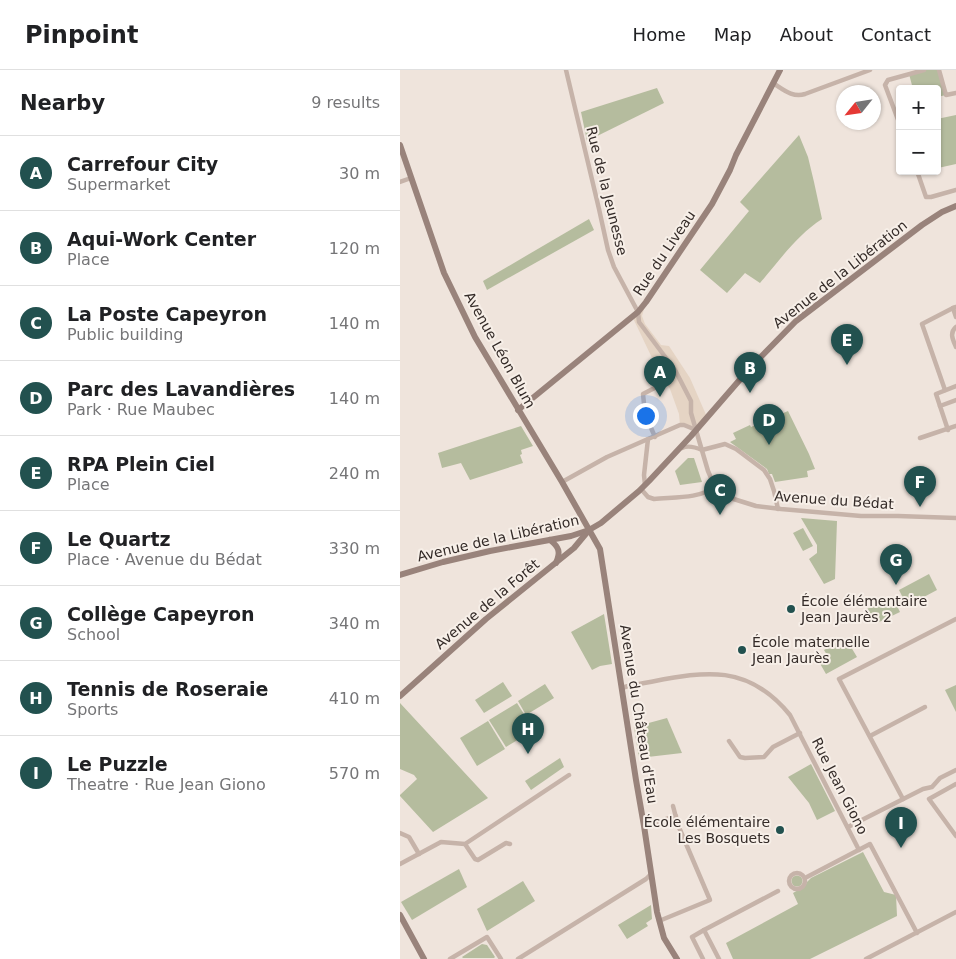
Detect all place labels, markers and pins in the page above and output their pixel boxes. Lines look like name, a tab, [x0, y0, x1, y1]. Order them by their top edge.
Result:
pin: E	[831, 324, 863, 365]
pin: B	[734, 352, 766, 393]
pin: A	[644, 356, 676, 397]
pin: D	[753, 404, 785, 445]
pin: F	[904, 466, 936, 507]
pin: C	[704, 474, 736, 515]
pin: G	[880, 544, 912, 585]
place label: École élémentaire Jean Jaurès 2	[800, 593, 927, 625]
marker: École élémentaire Jean Jaurès 2	[785, 603, 797, 615]
place label: École maternelle Jean Jaurès	[751, 634, 870, 666]
marker: École maternelle Jean Jaurès	[736, 644, 748, 656]
pin: H	[512, 713, 544, 754]
pin: I	[885, 807, 917, 848]
place label: École élémentaire Les Bosquets	[644, 814, 770, 846]
marker: École élémentaire Les Bosquets	[774, 824, 786, 836]

